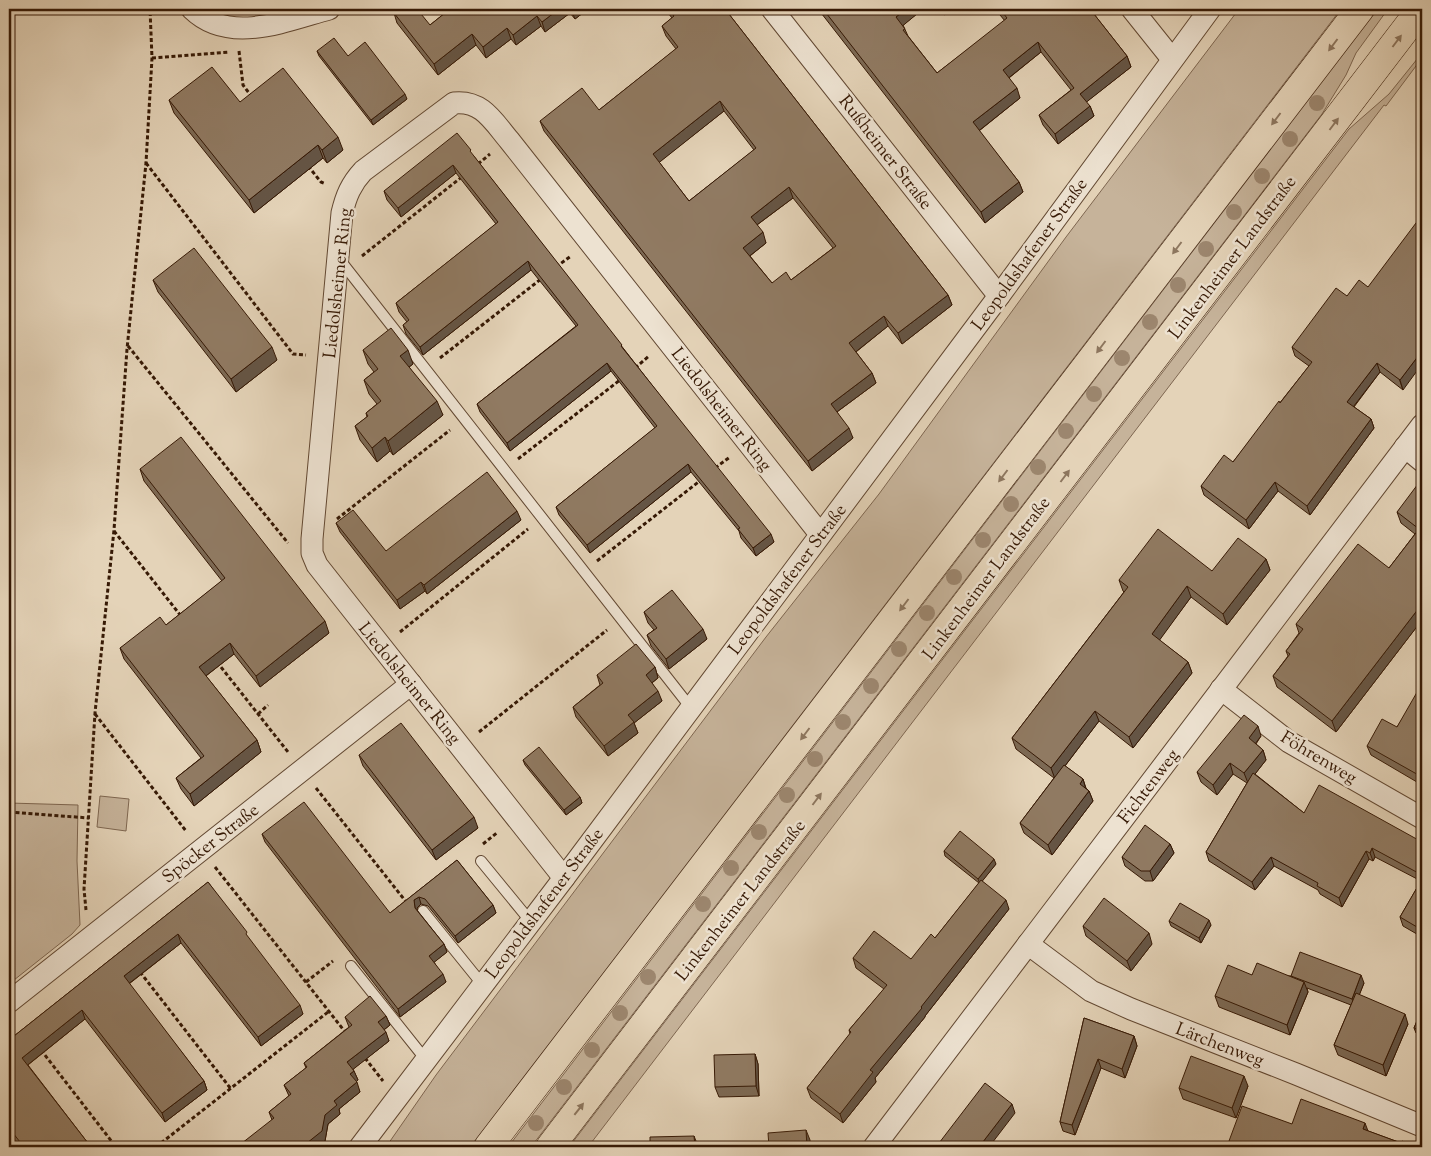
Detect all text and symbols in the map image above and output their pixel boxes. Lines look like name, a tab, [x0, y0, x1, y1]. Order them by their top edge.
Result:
one-way arrow	[1391, 35, 1402, 48]
one-way arrow	[1327, 38, 1338, 51]
street label: Rußheimer Straße	[831, 90, 938, 216]
one-way arrow	[1271, 112, 1281, 126]
one-way arrow	[1328, 118, 1339, 131]
street label: Linkenheimer Landstraße	[1163, 171, 1304, 345]
street label: Leopoldshafener Straße	[966, 173, 1095, 337]
street label: Liedolsheimer Ring	[318, 207, 360, 360]
one-way arrow	[1172, 241, 1183, 254]
one-way arrow	[1096, 340, 1107, 353]
street label: Liedolsheimer Ring	[664, 343, 777, 478]
one-way arrow	[997, 469, 1008, 482]
one-way arrow	[1059, 470, 1070, 483]
street label: Linkenheimer Landstraße	[917, 492, 1058, 666]
street label: Leopoldshafener Straße	[723, 499, 854, 661]
one-way arrow	[898, 598, 909, 611]
street label: Liedolsheimer Ring	[351, 617, 466, 751]
street label: Föhrenweg	[1275, 726, 1361, 792]
one-way arrow	[800, 727, 810, 741]
street label: Fichtenweg	[1113, 744, 1187, 830]
one-way arrow	[811, 793, 822, 806]
street label: Spöcker Straße	[157, 798, 265, 891]
street label: Linkenheimer Landstraße	[670, 815, 813, 987]
street label: Leopoldshafener Straße	[480, 823, 611, 985]
street label: Lärchenweg	[1171, 1017, 1267, 1075]
one-way arrow	[574, 1103, 585, 1116]

